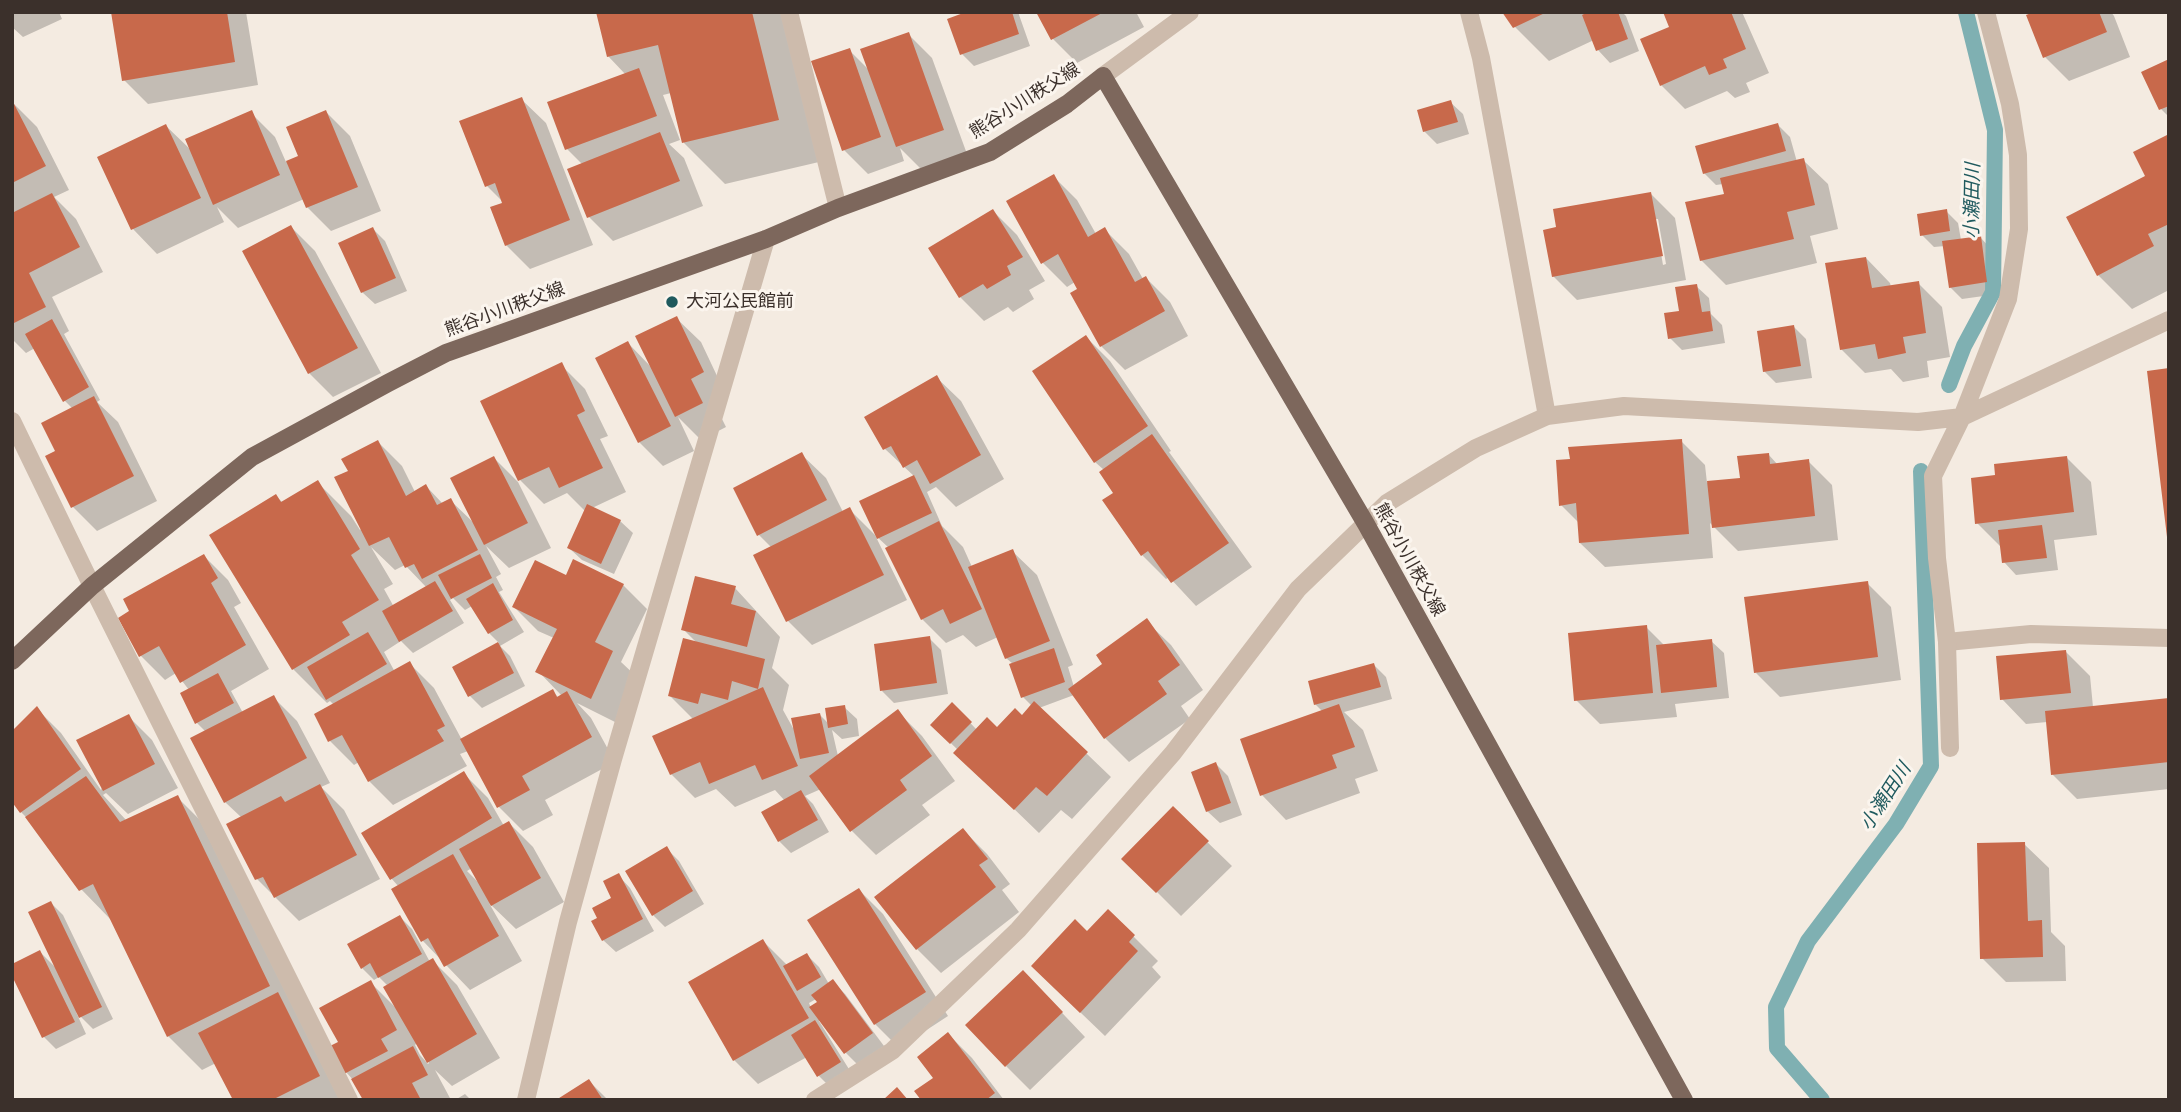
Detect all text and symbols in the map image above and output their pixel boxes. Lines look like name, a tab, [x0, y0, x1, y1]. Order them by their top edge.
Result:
street label: 熊谷小川秩父線	[966, 58, 1084, 144]
water label: 小瀬田川	[1961, 163, 1985, 239]
street label: 熊谷小川秩父線	[442, 278, 568, 342]
place label: 大河公民館前	[686, 291, 794, 313]
marker: 大河公民館前	[664, 294, 680, 310]
street label: 熊谷小川秩父線	[1369, 500, 1449, 620]
water label: 小瀬田川	[1856, 759, 1916, 835]

